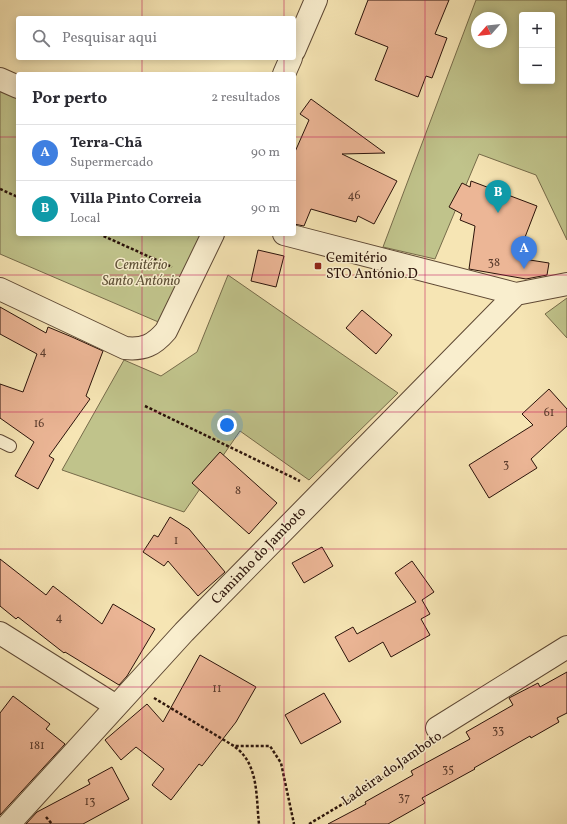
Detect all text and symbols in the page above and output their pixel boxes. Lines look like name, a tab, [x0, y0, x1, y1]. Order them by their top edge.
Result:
north arrow	[471, 12, 507, 48]
map controls	[519, 12, 555, 84]
button: +	[519, 12, 555, 48]
search box	[16, 16, 296, 60]
icon: search	[30, 27, 52, 49]
text: Pesquisar aqui	[62, 28, 157, 49]
button: −	[519, 48, 555, 84]
text: Por perto	[32, 87, 107, 110]
text: 2 resultados	[211, 89, 280, 107]
text: Terra-Chã	[70, 133, 142, 154]
text: A	[40, 144, 50, 162]
text: 90 m	[251, 144, 280, 162]
text: Supermercado	[70, 154, 153, 172]
pin: B	[485, 180, 511, 213]
house number: 46	[347, 188, 361, 204]
text: Villa Pinto Correia	[70, 189, 202, 210]
text: B	[41, 200, 49, 218]
text: 90 m	[251, 200, 280, 218]
text: Local	[70, 210, 100, 228]
pin: A	[511, 236, 537, 269]
place label: Cemitério STO António D	[326, 249, 418, 284]
house number: 38	[488, 255, 500, 271]
park label: Cemitério Santo António	[102, 256, 181, 291]
marker: Cemitério STO António D	[313, 261, 323, 271]
house number: 4	[39, 344, 47, 360]
house number: 61	[544, 405, 554, 421]
your location	[217, 415, 237, 435]
house number: 16	[34, 416, 44, 432]
house number: 3	[503, 457, 509, 473]
house number: 8	[235, 483, 241, 499]
street label: Caminho do Jamboto	[207, 503, 311, 609]
house number: 1	[174, 533, 178, 549]
house number: 4	[55, 610, 63, 626]
house number: 11	[212, 681, 222, 697]
house number: 33	[492, 723, 504, 739]
street label: Ladeira do Jamboto	[338, 727, 446, 811]
house number: 181	[29, 738, 45, 754]
house number: 35	[442, 762, 454, 778]
house number: 37	[398, 790, 410, 806]
house number: 13	[85, 794, 95, 810]

